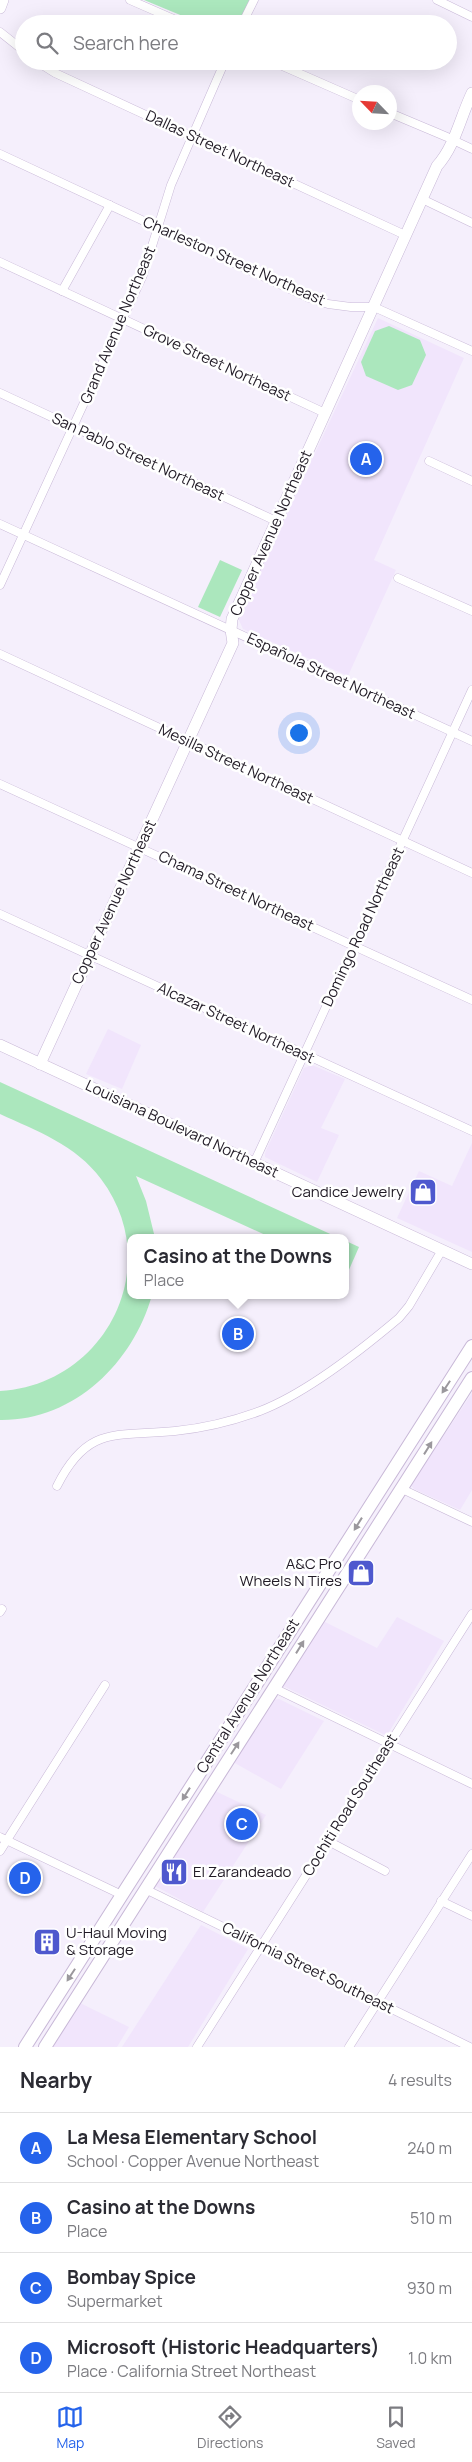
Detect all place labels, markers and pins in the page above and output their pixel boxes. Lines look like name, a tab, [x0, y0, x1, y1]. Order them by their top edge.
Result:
pin: A	[350, 440, 382, 478]
shop icon: Candice Jewelry	[408, 1177, 438, 1207]
place label: Candice Jewelry	[292, 1181, 404, 1202]
pin: B	[222, 1315, 254, 1353]
place label: A&C Pro Wheels N Tires	[240, 1553, 342, 1591]
shop icon: A&C Pro Wheels N Tires	[346, 1558, 376, 1588]
pin: C	[226, 1805, 258, 1843]
restaurant icon: El Zarandeado	[159, 1857, 189, 1887]
pin: D	[9, 1859, 41, 1897]
place label: El Zarandeado	[193, 1861, 292, 1882]
place label: U-Haul Moving & Storage	[66, 1922, 167, 1960]
building icon: U-Haul Moving & Storage	[32, 1927, 62, 1957]

